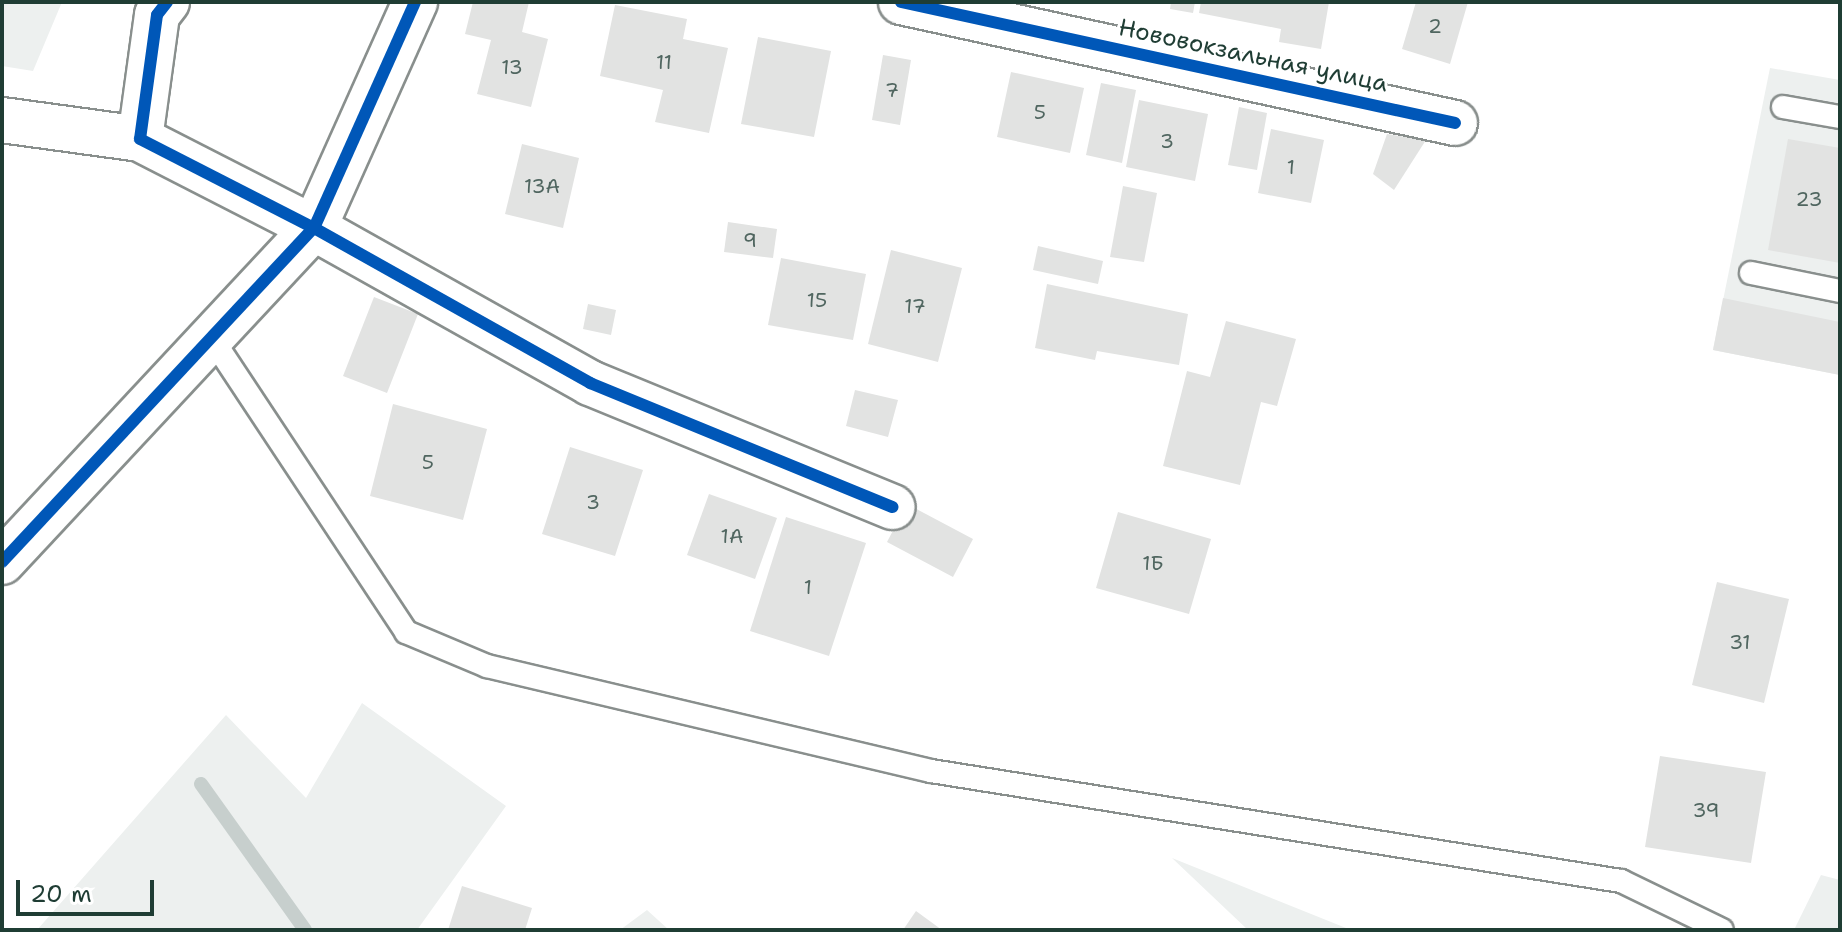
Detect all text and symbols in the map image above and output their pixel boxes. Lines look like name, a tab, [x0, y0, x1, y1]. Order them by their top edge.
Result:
street label: Нововокзальная улица	[1116, 13, 1390, 99]
house number: 2	[1428, 14, 1442, 38]
house number: 11	[656, 50, 672, 74]
house number: 13	[501, 55, 523, 79]
house number: 7	[885, 78, 899, 102]
house number: 5	[1034, 100, 1046, 124]
house number: 3	[1160, 129, 1174, 153]
house number: 1	[1287, 155, 1295, 179]
house number: 13А	[524, 174, 560, 198]
house number: 23	[1796, 187, 1822, 211]
house number: 9	[743, 228, 757, 252]
house number: 15	[807, 288, 827, 312]
house number: 17	[904, 294, 926, 318]
house number: 5	[422, 450, 434, 474]
house number: 3	[586, 490, 600, 514]
house number: 1А	[721, 524, 743, 548]
house number: 1Б	[1142, 551, 1164, 575]
house number: 1	[804, 575, 812, 599]
house number: 31	[1729, 630, 1751, 654]
house number: 39	[1693, 798, 1719, 822]
scale bar	[20, 864, 158, 914]
text: 20 m	[30, 878, 92, 910]

